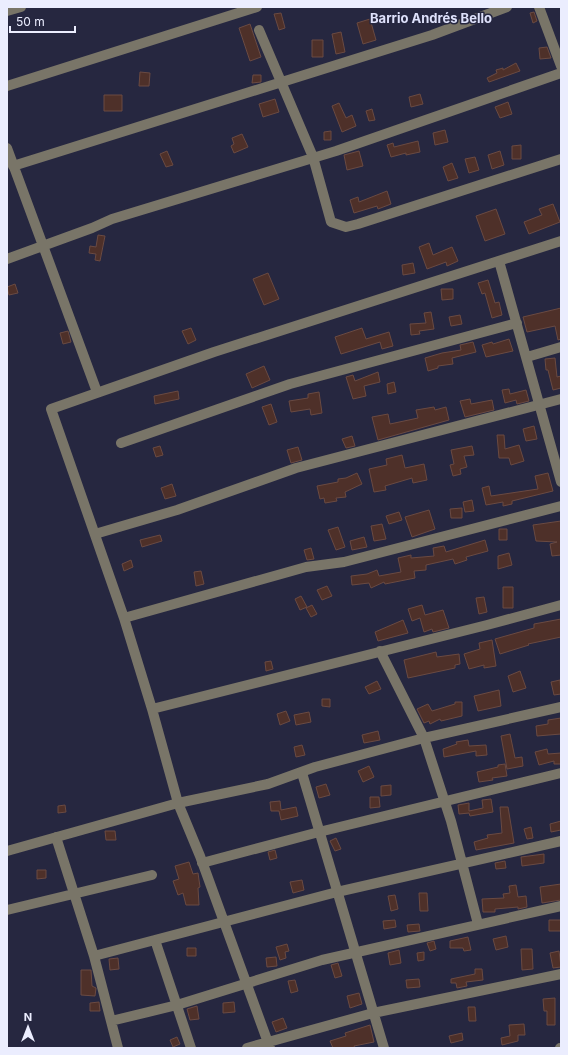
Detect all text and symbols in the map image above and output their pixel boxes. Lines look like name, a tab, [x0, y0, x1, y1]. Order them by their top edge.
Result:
scale bar	[10, 8, 75, 34]
district label: Barrio Andrés Bello	[370, 10, 492, 26]
text: 50 m	[16, 14, 45, 29]
north arrow	[8, 1007, 48, 1047]
text: N	[24, 1010, 32, 1024]

